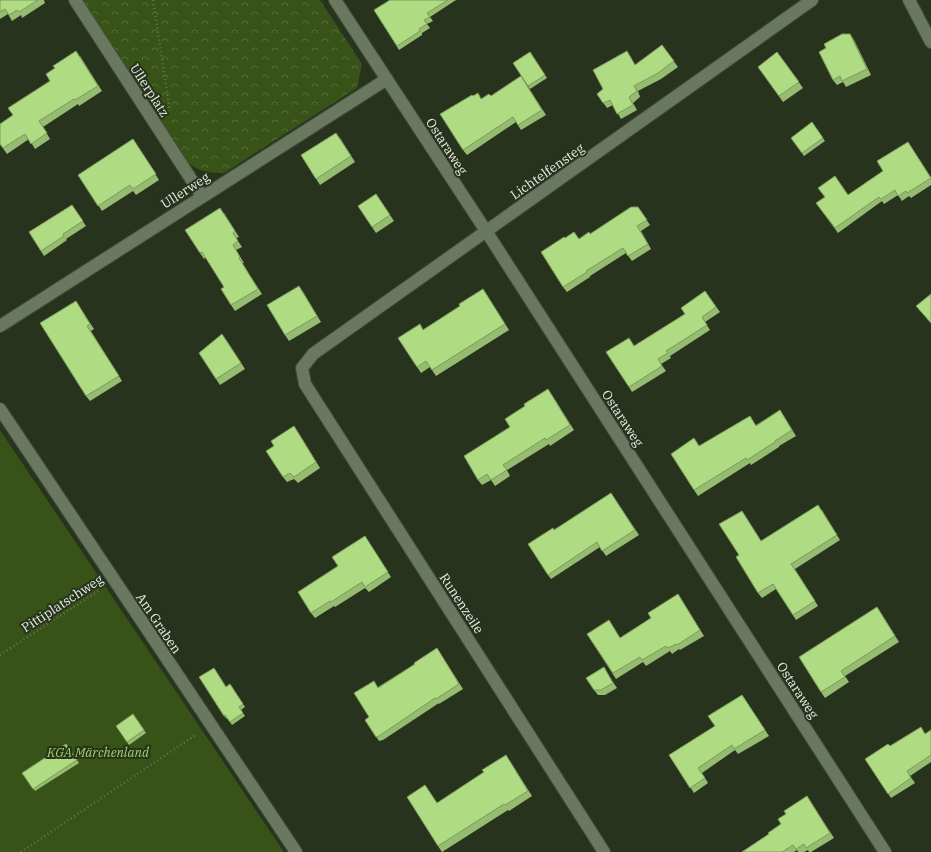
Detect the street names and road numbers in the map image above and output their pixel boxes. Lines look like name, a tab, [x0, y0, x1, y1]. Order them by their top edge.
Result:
street label: Ullerplatz	[126, 60, 173, 120]
street label: Ostaraweg	[422, 115, 471, 178]
street label: Lichtelfensteg	[507, 140, 588, 203]
street label: Ullerweg	[158, 168, 213, 212]
street label: Ostaraweg	[598, 387, 647, 450]
street label: Runenzeile	[436, 570, 487, 637]
street label: Pittiplatschweg	[18, 571, 106, 636]
street label: Am Graben	[132, 590, 185, 657]
street label: Ostaraweg	[773, 659, 822, 722]

